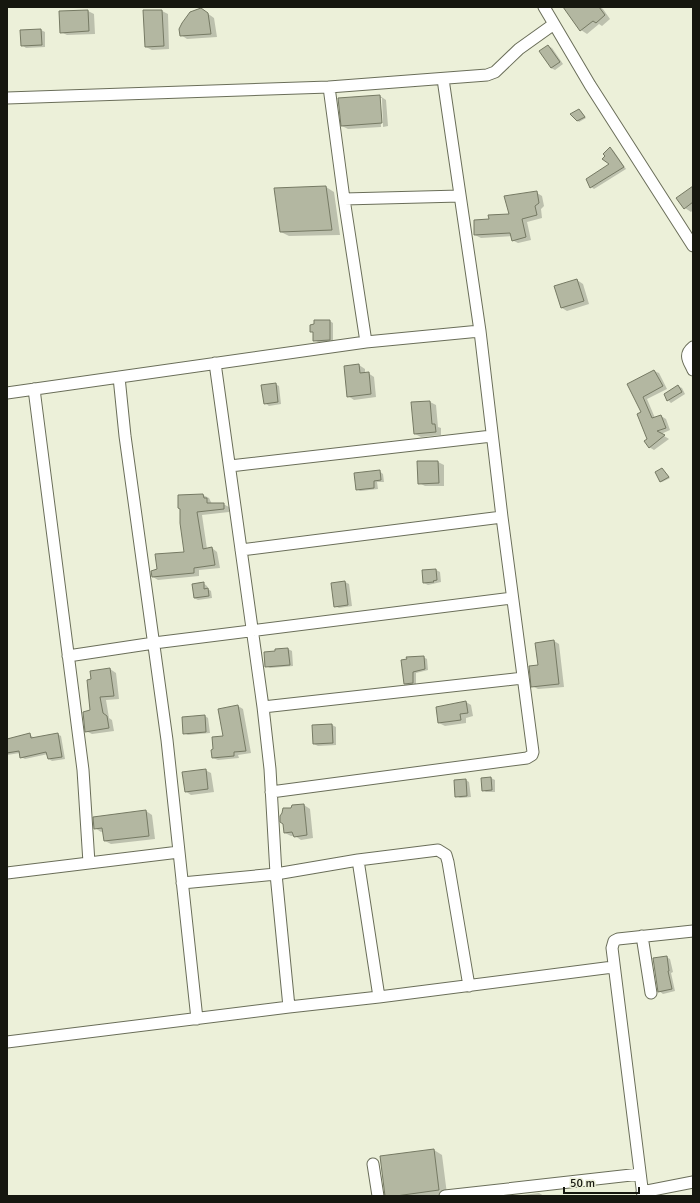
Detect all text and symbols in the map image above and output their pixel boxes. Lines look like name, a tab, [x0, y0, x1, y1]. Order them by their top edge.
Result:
scale bar	[564, 1169, 639, 1195]
text: 50 m	[570, 1176, 595, 1191]

